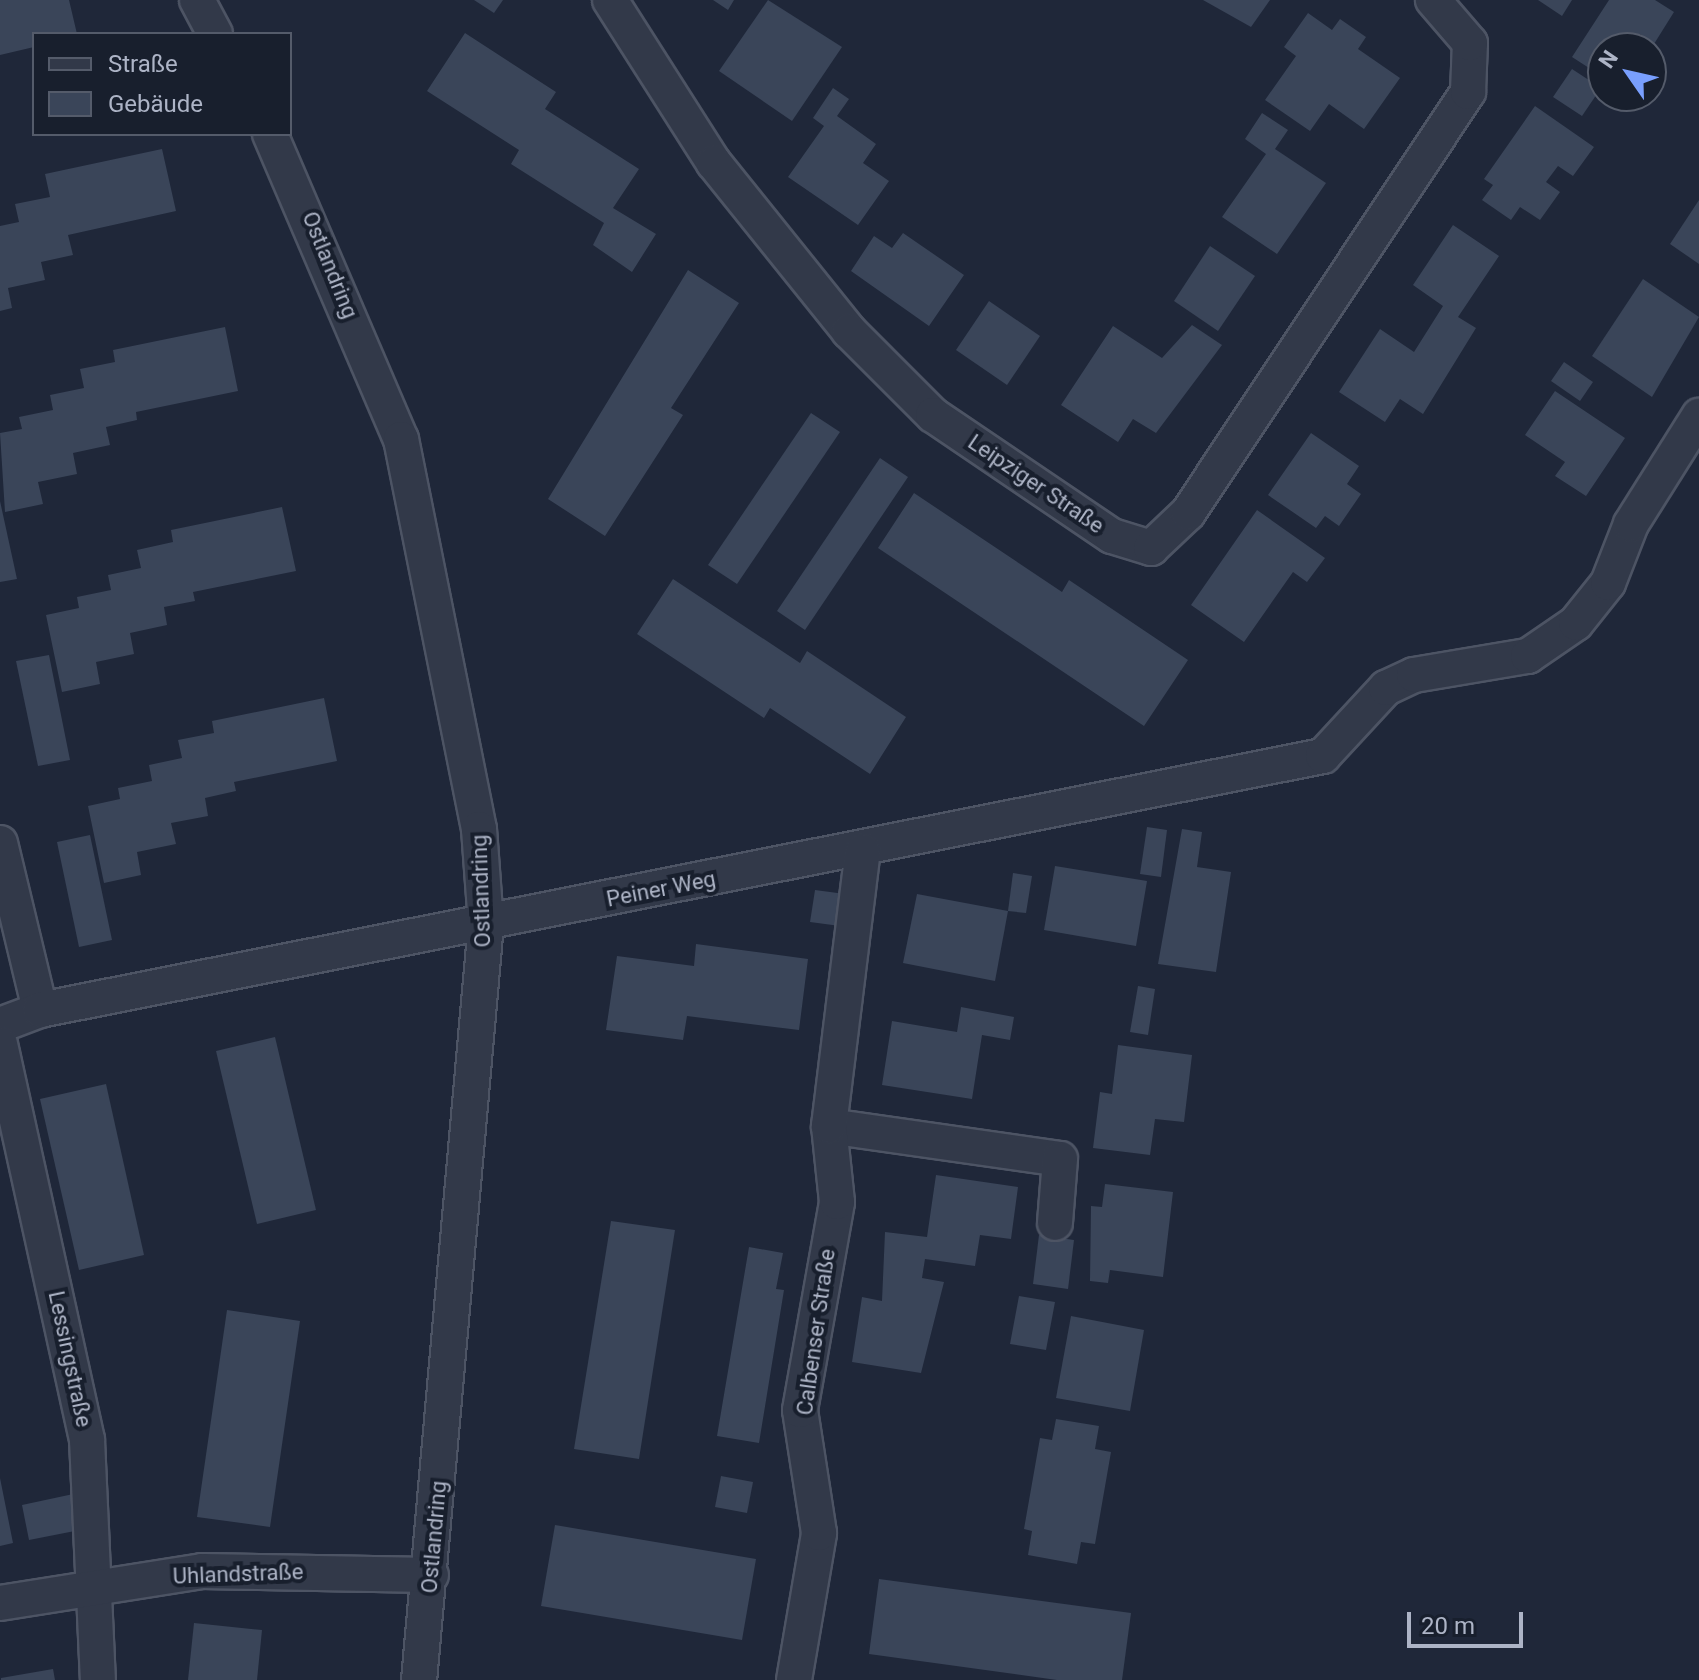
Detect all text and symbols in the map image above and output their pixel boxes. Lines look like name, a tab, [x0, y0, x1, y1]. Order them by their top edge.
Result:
legend	[32, 32, 292, 136]
north arrow	[1587, 32, 1667, 112]
text: N	[1594, 46, 1623, 73]
text: Straße	[108, 50, 178, 78]
text: Gebäude	[108, 90, 203, 118]
street label: Ostlandring	[297, 208, 363, 322]
street label: Leipziger Straße	[963, 429, 1109, 539]
street label: Ostlandring	[466, 834, 496, 948]
street label: Peiner Weg	[604, 865, 718, 913]
street label: Calbenser Straße	[791, 1247, 841, 1417]
street label: Lessingstraße	[43, 1289, 97, 1429]
street label: Ostlandring	[416, 1480, 452, 1594]
street label: Uhlandstraße	[172, 1559, 304, 1589]
scale bar	[1411, 1596, 1527, 1646]
text: 20 m	[1421, 1612, 1475, 1640]

